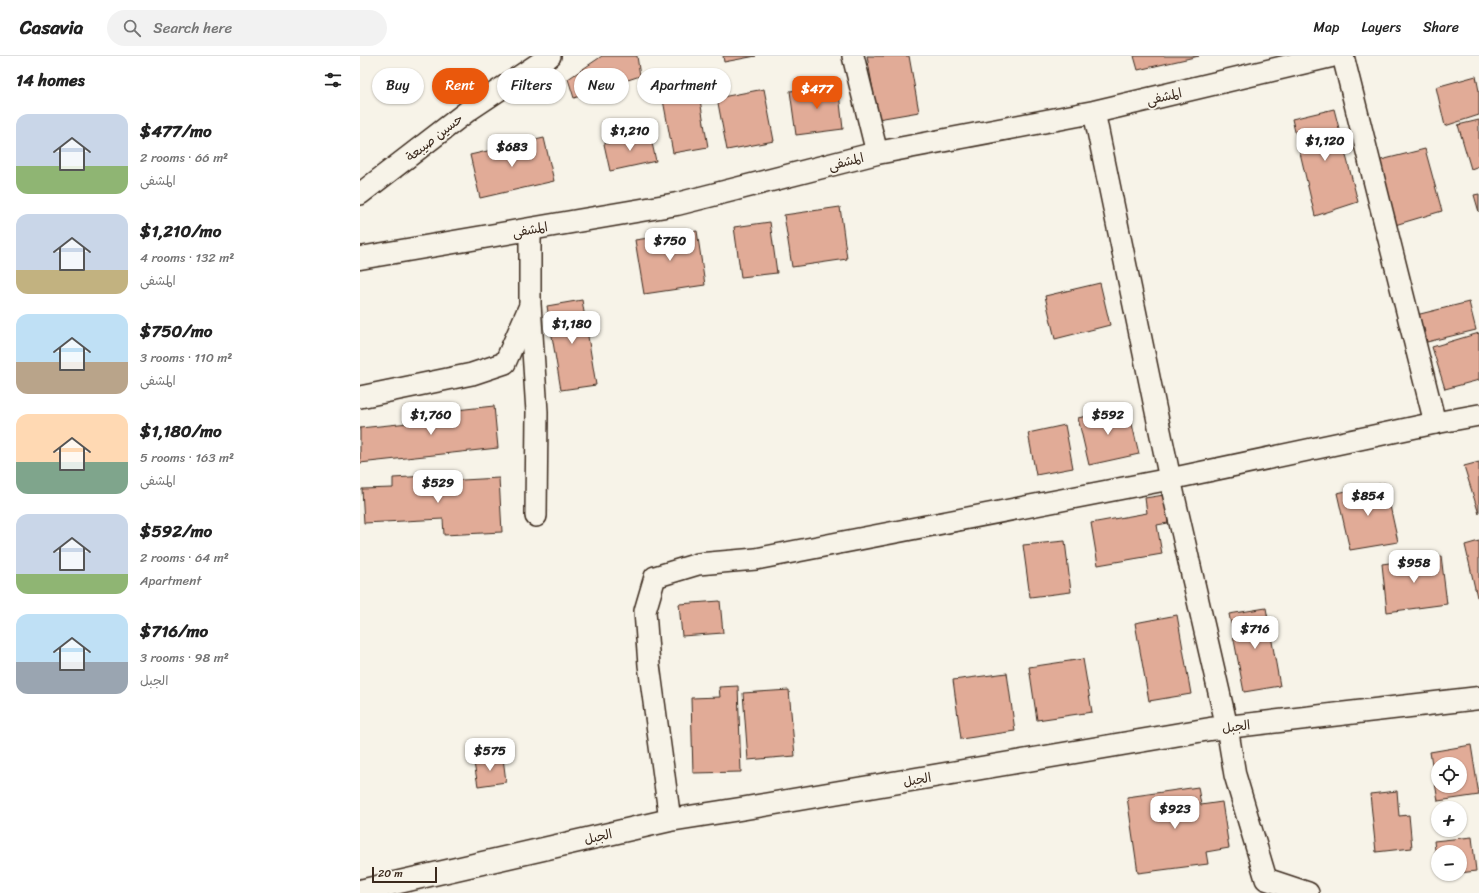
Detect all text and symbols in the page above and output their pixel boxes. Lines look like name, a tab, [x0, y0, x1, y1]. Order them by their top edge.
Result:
search box	[107, 10, 387, 46]
text: Casavia	[20, 11, 83, 44]
text: Search here	[153, 15, 232, 41]
text: Map	[1314, 15, 1339, 40]
text: Layers	[1361, 15, 1401, 40]
text: Share	[1423, 15, 1459, 40]
icon: search	[121, 17, 143, 39]
text: 14 homes	[16, 65, 85, 95]
chip: Buy	[372, 68, 424, 104]
chip: Rent	[432, 68, 489, 104]
chip: Filters	[497, 68, 566, 104]
chip: New	[574, 68, 629, 104]
chip: Apartment	[637, 68, 731, 104]
icon: filters	[322, 69, 344, 91]
pin: $477	[793, 76, 841, 110]
text: $477	[801, 77, 833, 100]
street label: المشفى	[1144, 81, 1184, 112]
street label: حسين صيبعة	[400, 107, 468, 167]
text: $477/mo	[140, 116, 212, 146]
pin: $1,210	[597, 118, 663, 152]
text: $1,210	[610, 119, 650, 142]
pin: $1,120	[1292, 128, 1358, 162]
text: $1,120	[1305, 129, 1345, 152]
icon: home	[48, 130, 96, 178]
pin: $683	[488, 134, 536, 168]
text: $683	[496, 135, 528, 158]
text: 2 rooms · 66 m²	[140, 146, 228, 169]
street label: المشفى	[826, 146, 866, 177]
text: المشفى	[140, 169, 176, 192]
street label: المشفى	[510, 215, 550, 244]
text: $1,210/mo	[140, 216, 221, 246]
pin: $750	[646, 228, 694, 262]
text: $750	[654, 229, 686, 252]
icon: home	[48, 230, 96, 278]
text: 4 rooms · 132 m²	[140, 246, 234, 269]
text: المشفى	[140, 269, 176, 292]
pin: $1,180	[539, 311, 605, 345]
text: $1,180	[552, 312, 592, 335]
text: $750/mo	[140, 316, 212, 346]
icon: home	[48, 330, 96, 378]
text: 3 rooms · 110 m²	[140, 346, 232, 369]
text: المشفى	[140, 369, 176, 392]
pin: $1,760	[398, 402, 464, 436]
pin: $592	[1084, 402, 1132, 436]
text: $1,760	[411, 403, 451, 426]
text: $592	[1092, 403, 1124, 426]
text: $1,180/mo	[140, 416, 222, 446]
icon: home	[48, 430, 96, 478]
text: 5 rooms · 163 m²	[140, 446, 234, 469]
text: المشفى	[140, 469, 176, 492]
pin: $529	[414, 470, 462, 504]
text: $529	[422, 471, 454, 494]
pin: $854	[1344, 483, 1392, 517]
text: $854	[1352, 484, 1384, 507]
text: $592/mo	[140, 516, 212, 546]
icon: home	[48, 530, 96, 578]
text: 2 rooms · 64 m²	[140, 546, 229, 569]
pin: $958	[1390, 550, 1438, 584]
text: $958	[1398, 551, 1430, 574]
text: Apartment	[140, 569, 201, 592]
text: $716/mo	[140, 616, 208, 646]
pin: $716	[1231, 616, 1279, 650]
text: $716	[1240, 617, 1270, 640]
icon: home	[48, 630, 96, 678]
text: 3 rooms · 98 m²	[140, 646, 229, 669]
text: الجبل	[140, 669, 168, 692]
street label: الجبل	[1221, 713, 1252, 740]
pin: $575	[466, 738, 514, 772]
text: $575	[474, 739, 506, 762]
map controls	[1431, 757, 1467, 881]
button: locate	[1431, 757, 1467, 793]
street label: الجبل	[901, 766, 933, 793]
pin: $923	[1151, 796, 1199, 830]
text: $923	[1159, 797, 1191, 820]
button: +	[1431, 801, 1467, 837]
street label: الجبل	[582, 822, 615, 851]
button: −	[1431, 845, 1467, 881]
text: 20 m	[378, 864, 403, 883]
scale bar	[372, 865, 437, 884]

